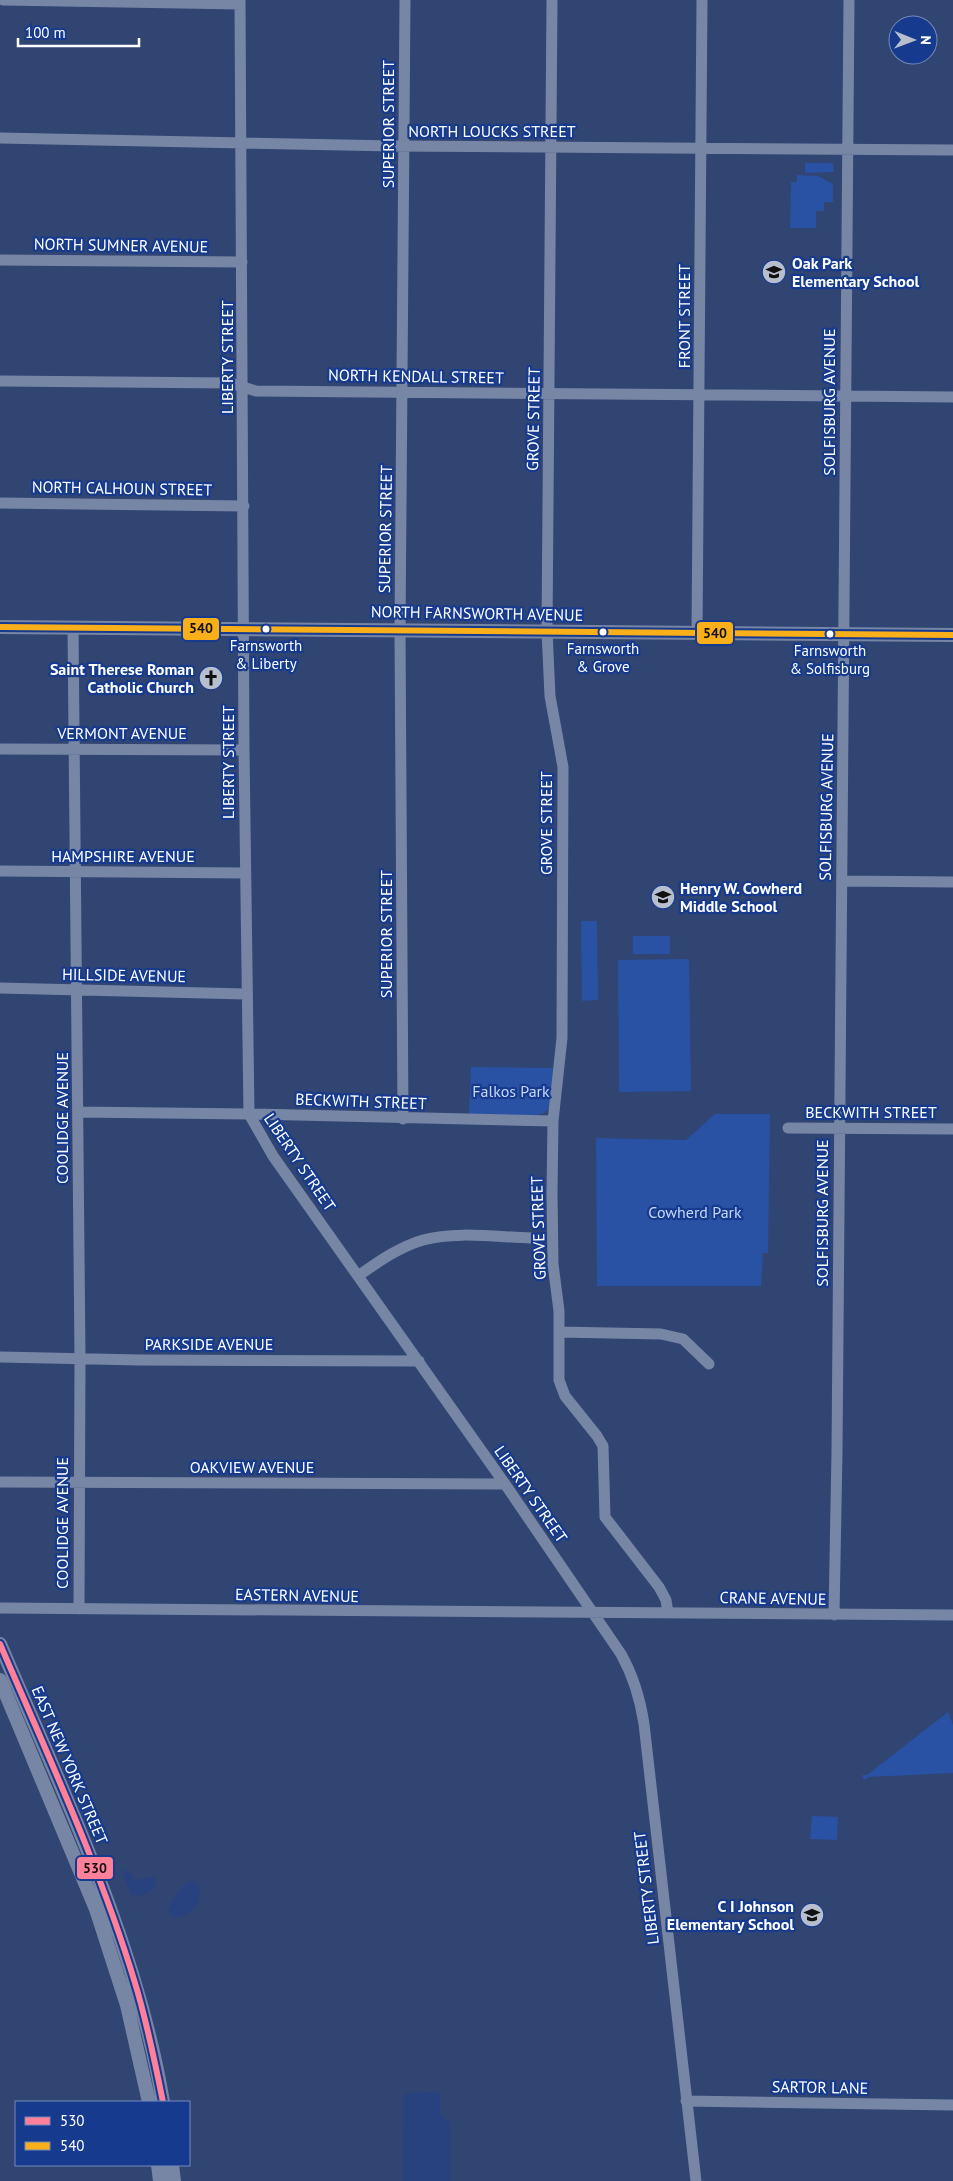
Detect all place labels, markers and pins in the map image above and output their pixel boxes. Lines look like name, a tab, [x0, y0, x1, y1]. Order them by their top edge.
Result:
place label: Oak Park Elementary School	[792, 253, 919, 291]
school or university icon: Oak Park Elementary School	[761, 259, 787, 285]
marker: Farnsworth & Liberty	[261, 624, 271, 634]
marker: Farnsworth & Grove	[598, 627, 608, 637]
marker: Farnsworth & Solfisburg	[825, 629, 835, 639]
place label: Farnsworth & Liberty	[230, 636, 302, 673]
place label: Farnsworth & Grove	[567, 639, 639, 676]
place label: Farnsworth & Solfisburg	[790, 641, 870, 678]
place label: Saint Therese Roman Catholic Church	[50, 659, 194, 697]
church icon: Saint Therese Roman Catholic Church	[198, 665, 224, 691]
place label: Henry W. Cowherd Middle School	[680, 878, 802, 916]
school or university icon: Henry W. Cowherd Middle School	[650, 884, 676, 910]
place label: C I Johnson Elementary School	[667, 1896, 794, 1934]
school or university icon: C I Johnson Elementary School	[799, 1902, 825, 1928]

